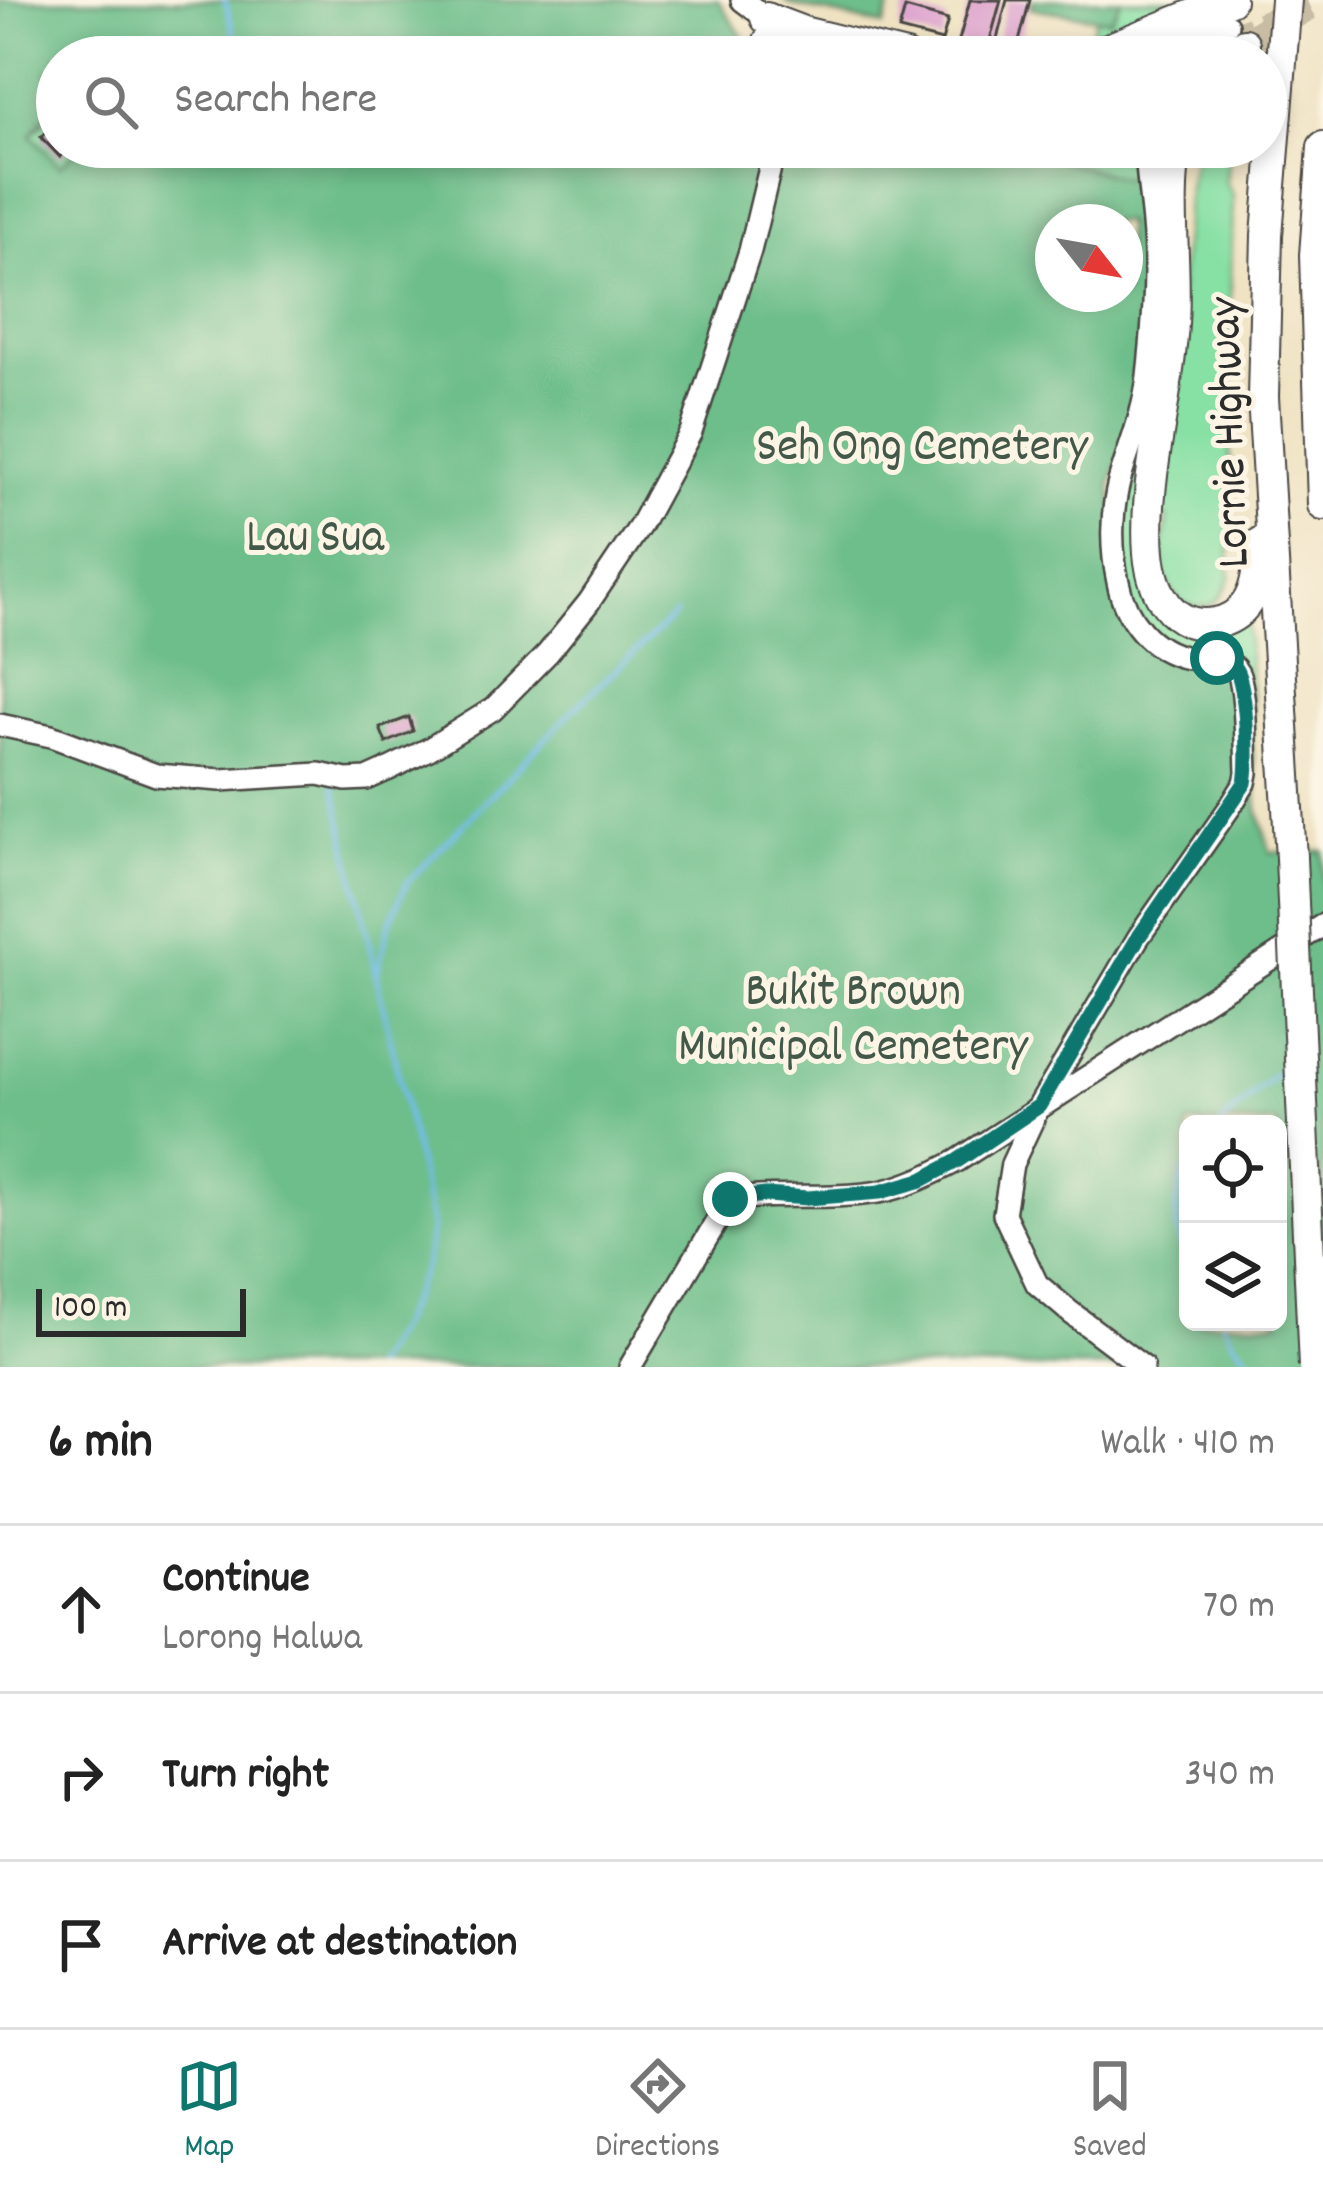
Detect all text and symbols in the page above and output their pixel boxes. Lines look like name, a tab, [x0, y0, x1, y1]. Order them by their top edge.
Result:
search box	[36, 36, 1287, 168]
icon: search	[78, 69, 144, 135]
text: Search here	[174, 70, 377, 134]
north arrow	[1035, 204, 1143, 312]
street label: Lornie Highway	[1193, 295, 1272, 569]
park label: Seh Ong Cemetery	[756, 415, 1090, 484]
park label: Lau Sua	[246, 506, 386, 575]
route start	[1190, 631, 1244, 685]
park label: Bukit Brown Municipal Cemetery	[678, 960, 1030, 1084]
map controls	[1179, 1115, 1287, 1331]
button: locate	[1179, 1115, 1287, 1223]
route end	[703, 1172, 757, 1226]
button: layers	[1179, 1223, 1287, 1331]
scale bar	[36, 1283, 246, 1336]
text: 100 m	[54, 1286, 127, 1333]
text: 6 min	[48, 1409, 153, 1481]
text: Walk · 410 m	[1101, 1418, 1275, 1473]
text: Continue	[162, 1549, 310, 1613]
icon: ahead	[48, 1576, 114, 1642]
text: 70 m	[1203, 1581, 1275, 1636]
text: Lorong Halwa	[162, 1613, 362, 1668]
icon: right	[48, 1744, 114, 1810]
text: Turn right	[162, 1745, 329, 1809]
text: 340 m	[1185, 1749, 1275, 1804]
icon: arrive	[48, 1912, 114, 1978]
text: Arrive at destination	[162, 1913, 517, 1977]
tab: Map	[176, 2053, 242, 2172]
tab: Directions	[595, 2053, 720, 2172]
tab: Saved	[1073, 2053, 1147, 2172]

